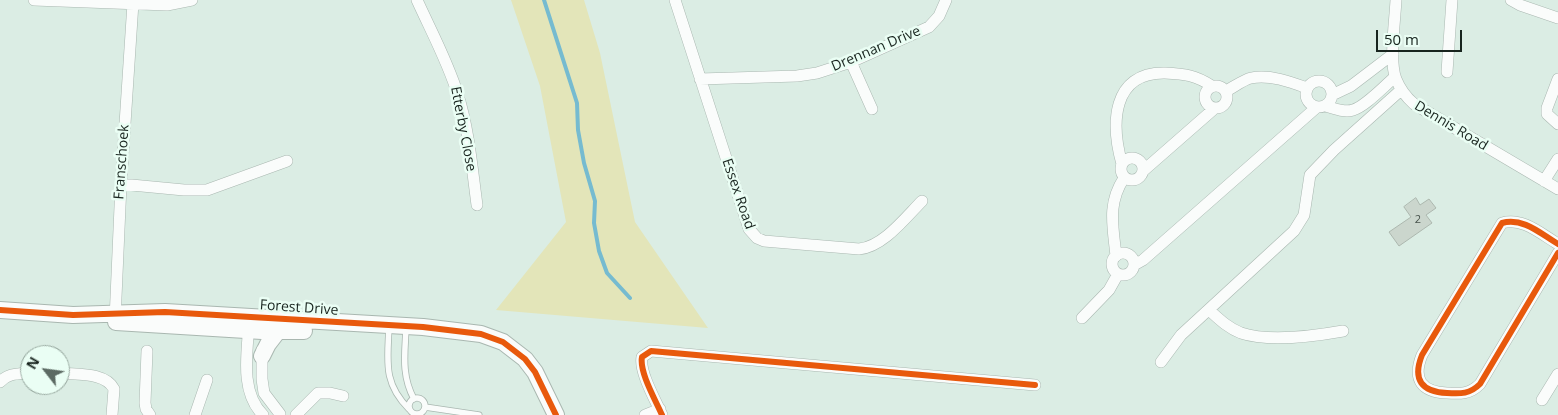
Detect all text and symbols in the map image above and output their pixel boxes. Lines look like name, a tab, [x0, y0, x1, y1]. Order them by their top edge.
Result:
scale bar	[1378, 20, 1464, 52]
street label: Drennan Drive	[829, 23, 923, 75]
text: 50 m	[1384, 29, 1419, 49]
street label: Etterby Close	[447, 85, 479, 173]
street label: Dennis Road	[1411, 98, 1491, 154]
street label: Franschoek	[111, 124, 133, 200]
street label: Essex Road	[718, 157, 758, 231]
house number: 2	[1415, 213, 1421, 227]
street label: Forest Drive	[259, 297, 339, 319]
north arrow	[20, 345, 70, 395]
text: N	[21, 353, 44, 372]

